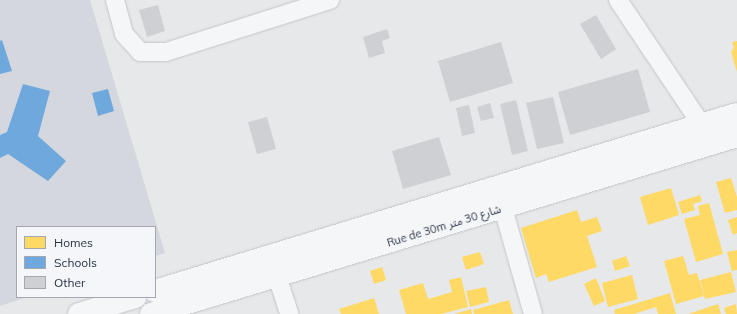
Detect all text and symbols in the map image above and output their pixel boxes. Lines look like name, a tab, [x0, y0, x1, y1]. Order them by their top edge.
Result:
street label: Rue de 30m شارع 30 متر	[385, 202, 503, 250]
legend	[16, 226, 156, 298]
text: Homes	[54, 235, 93, 250]
text: Schools	[54, 255, 97, 270]
text: Other	[54, 275, 85, 290]

